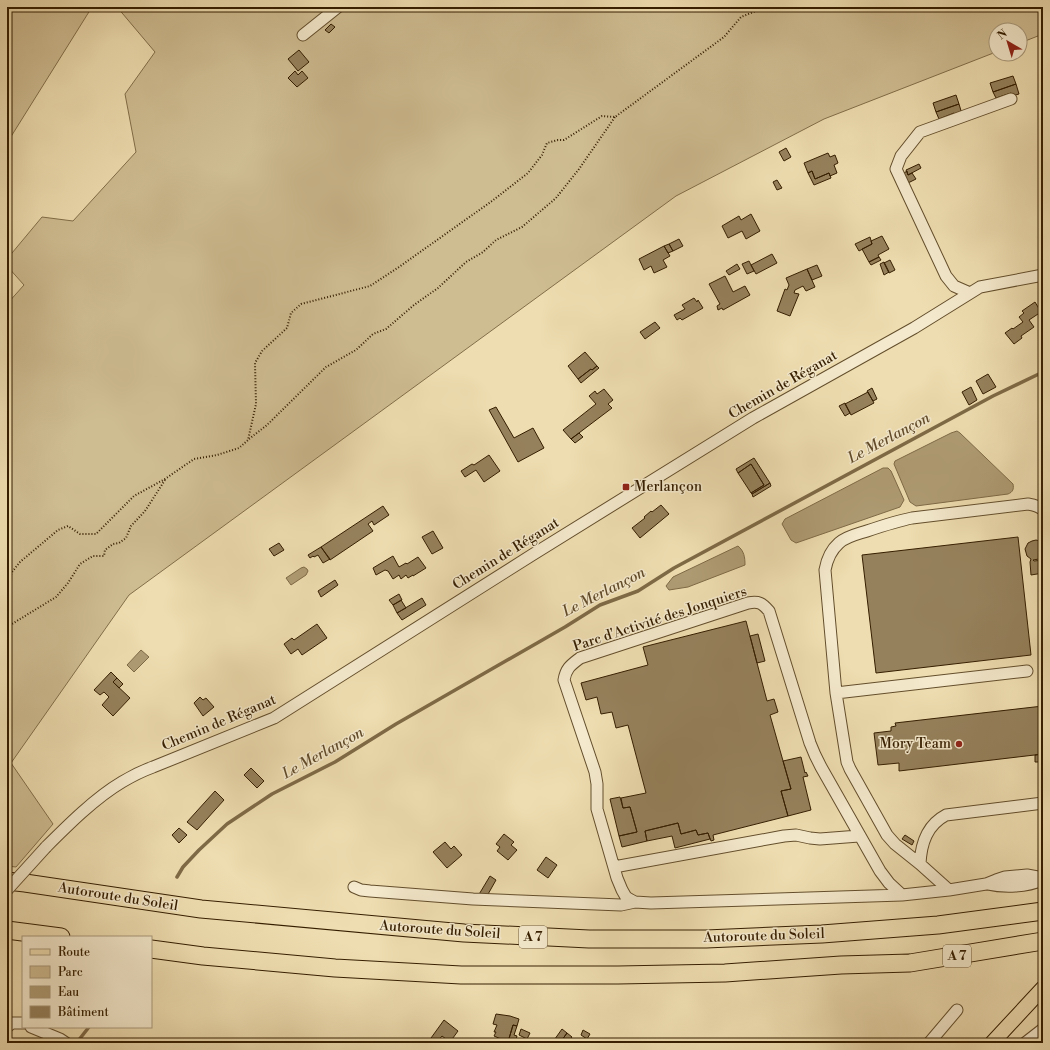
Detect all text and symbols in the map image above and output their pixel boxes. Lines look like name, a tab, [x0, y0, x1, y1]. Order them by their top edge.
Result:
north arrow	[988, 22, 1028, 62]
text: N	[995, 27, 1010, 43]
street label: Chemin de Réganat	[725, 347, 841, 423]
water label: Le Merlançon	[844, 408, 934, 468]
place label: Merlançon	[634, 478, 703, 496]
marker: Merlançon	[621, 482, 631, 492]
street label: Chemin de Réganat	[449, 514, 563, 594]
water label: Le Merlançon	[559, 563, 649, 621]
street label: Parc d'Activité des Jonquiers	[571, 582, 749, 656]
street label: Chemin de Réganat	[159, 691, 279, 755]
water label: Le Merlançon	[278, 723, 368, 784]
place label: Mory Team	[880, 735, 951, 753]
marker: Mory Team	[954, 739, 964, 749]
street label: Autoroute du Soleil	[56, 878, 179, 915]
street label: Autoroute du Soleil	[378, 917, 501, 943]
street label: Autoroute du Soleil	[702, 925, 825, 947]
road number: A 7	[519, 926, 547, 948]
legend	[22, 936, 152, 1028]
text: Route	[58, 945, 90, 960]
road number: A 7	[943, 945, 971, 967]
text: Parc	[58, 965, 83, 980]
text: Eau	[58, 985, 79, 1000]
text: Bâtiment	[57, 1005, 109, 1020]

